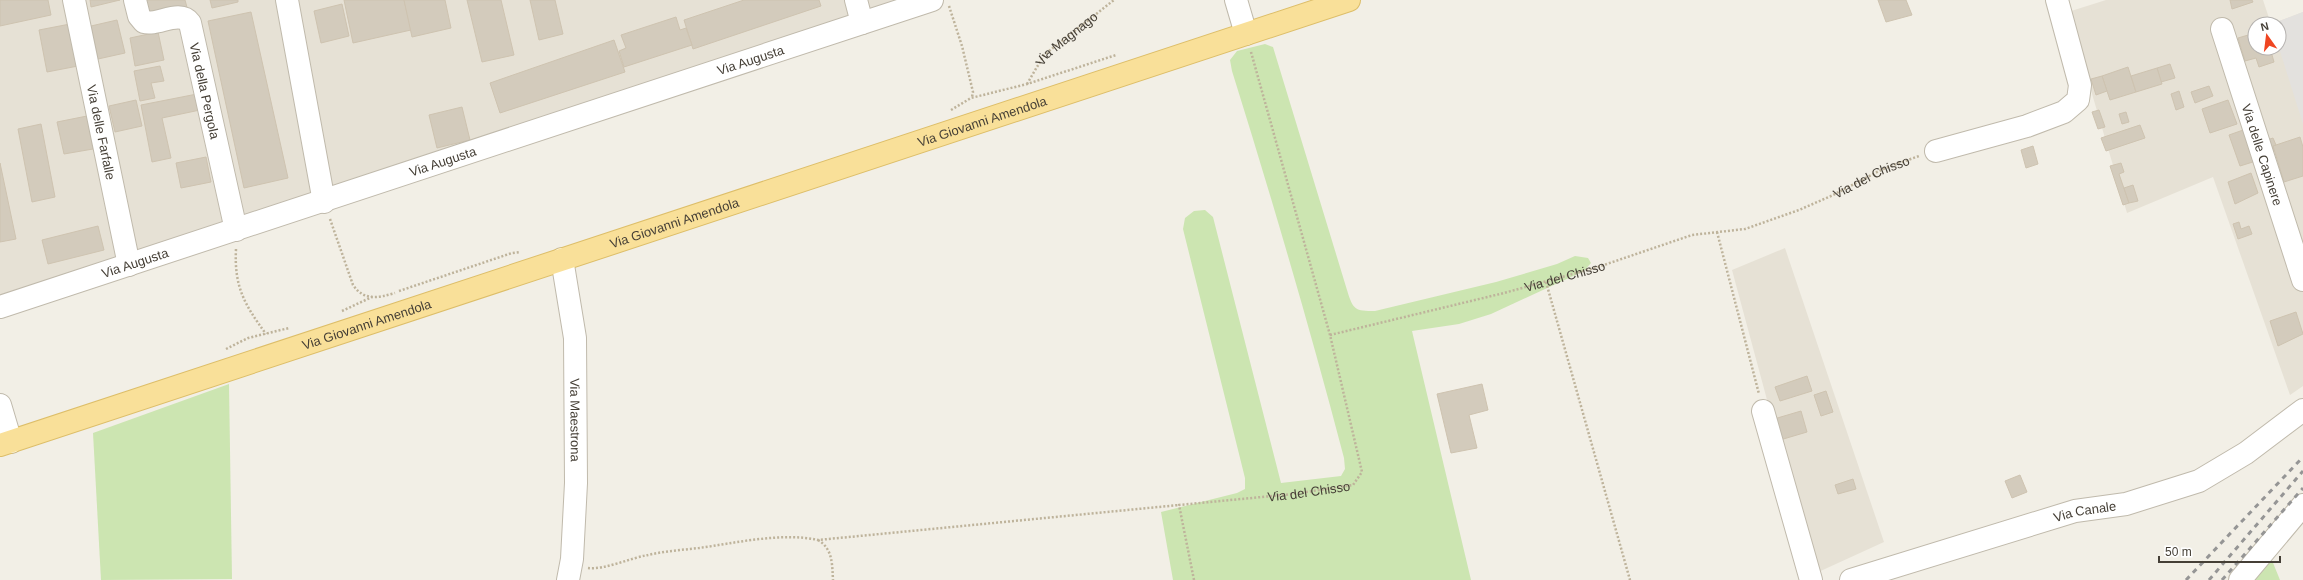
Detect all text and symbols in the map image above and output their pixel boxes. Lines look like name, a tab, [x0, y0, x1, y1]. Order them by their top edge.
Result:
street label: Via Magnago	[1032, 9, 1101, 68]
north arrow	[2247, 16, 2287, 56]
text: N	[2259, 20, 2270, 33]
street label: Via della Pergola	[187, 41, 223, 141]
street label: Via Augusta	[715, 42, 786, 78]
street label: Via delle Farfalle	[84, 83, 118, 181]
street label: Via Giovanni Amendola	[916, 93, 1049, 150]
street label: Via delle Capinere	[2239, 102, 2285, 208]
street label: Via Augusta	[408, 143, 479, 180]
street label: Via del Chisso	[1831, 153, 1912, 202]
street label: Via Giovanni Amendola	[608, 195, 742, 251]
street label: Via Augusta	[100, 245, 171, 281]
street label: Via del Chisso	[1523, 258, 1607, 295]
street label: Via Giovanni Amendola	[300, 296, 434, 353]
street label: Via Maestrona	[567, 378, 583, 463]
street label: Via del Chisso	[1267, 479, 1351, 504]
street label: Via Canale	[2052, 498, 2117, 525]
scale bar	[2159, 538, 2280, 564]
text: 50 m	[2165, 545, 2192, 559]

